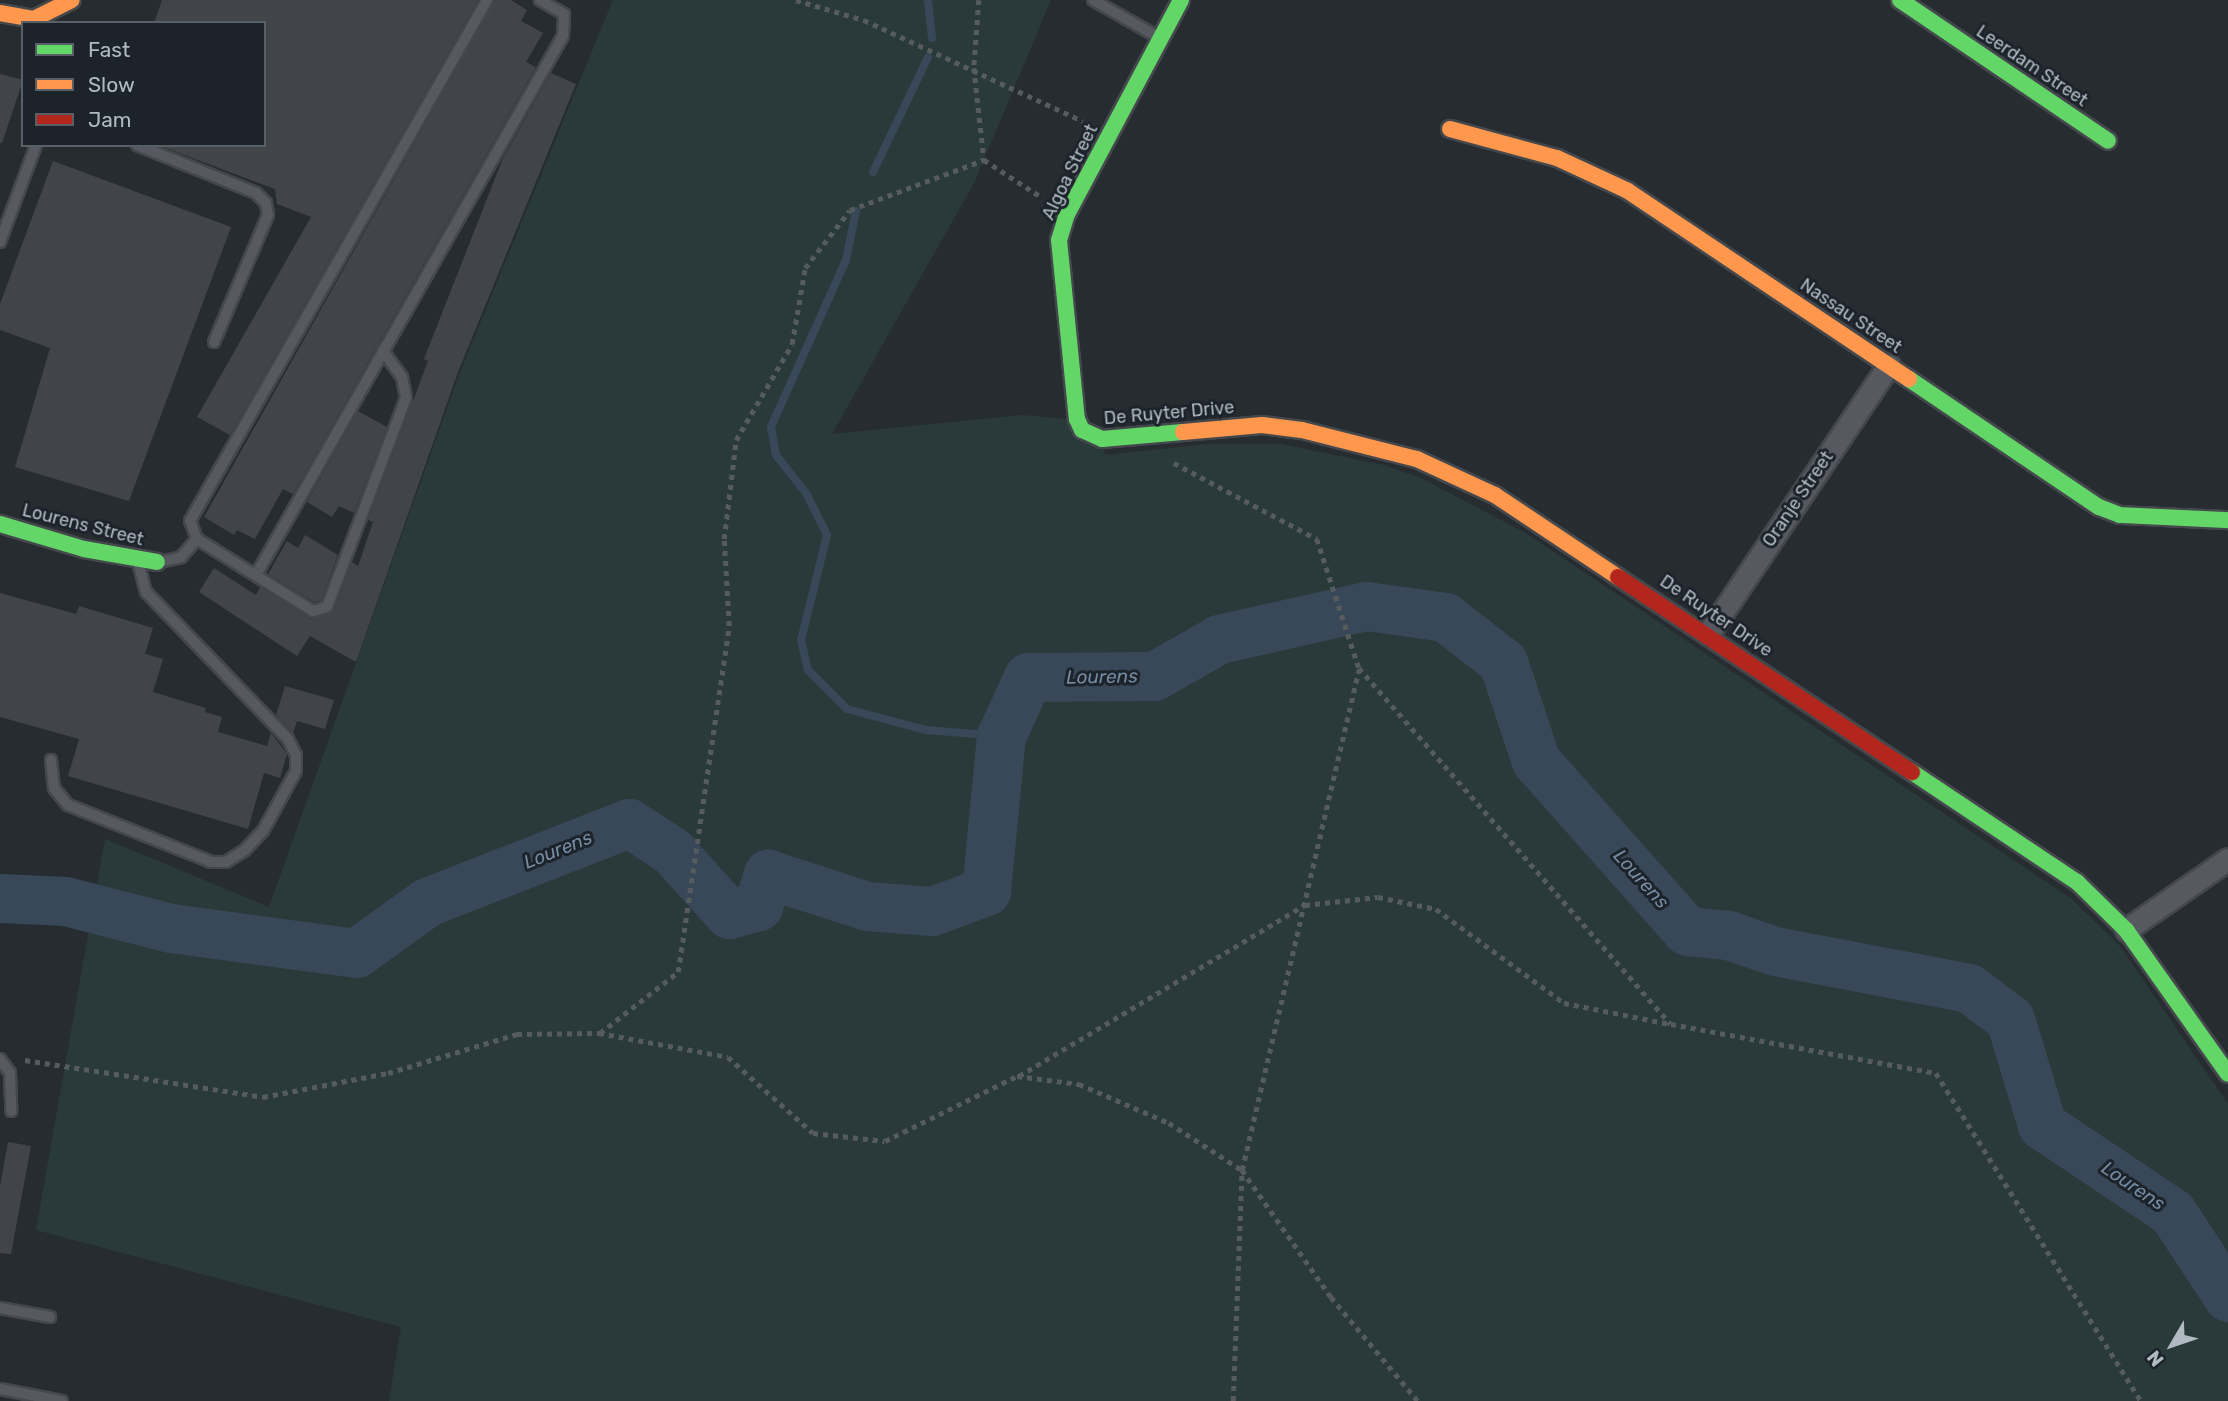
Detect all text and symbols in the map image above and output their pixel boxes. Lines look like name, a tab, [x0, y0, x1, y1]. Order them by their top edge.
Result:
legend	[21, 21, 266, 147]
street label: Leerdam Street	[1972, 21, 2092, 111]
text: Fast	[88, 37, 130, 62]
text: Slow	[88, 72, 135, 97]
text: Jam	[88, 107, 132, 132]
street label: Algoa Street	[1038, 121, 1102, 223]
street label: Nassau Street	[1796, 274, 1906, 358]
street label: De Ruyter Drive	[1103, 397, 1235, 429]
street label: Oranje Street	[1758, 447, 1838, 551]
street label: Lourens Street	[20, 499, 146, 551]
street label: De Ruyter Drive	[1656, 570, 1776, 662]
water label: Lourens	[1066, 665, 1138, 689]
water label: Lourens	[521, 826, 595, 874]
water label: Lourens	[1609, 845, 1673, 913]
water label: Lourens	[2097, 1157, 2169, 1215]
north arrow	[2137, 1310, 2207, 1380]
text: N	[2142, 1346, 2169, 1371]

